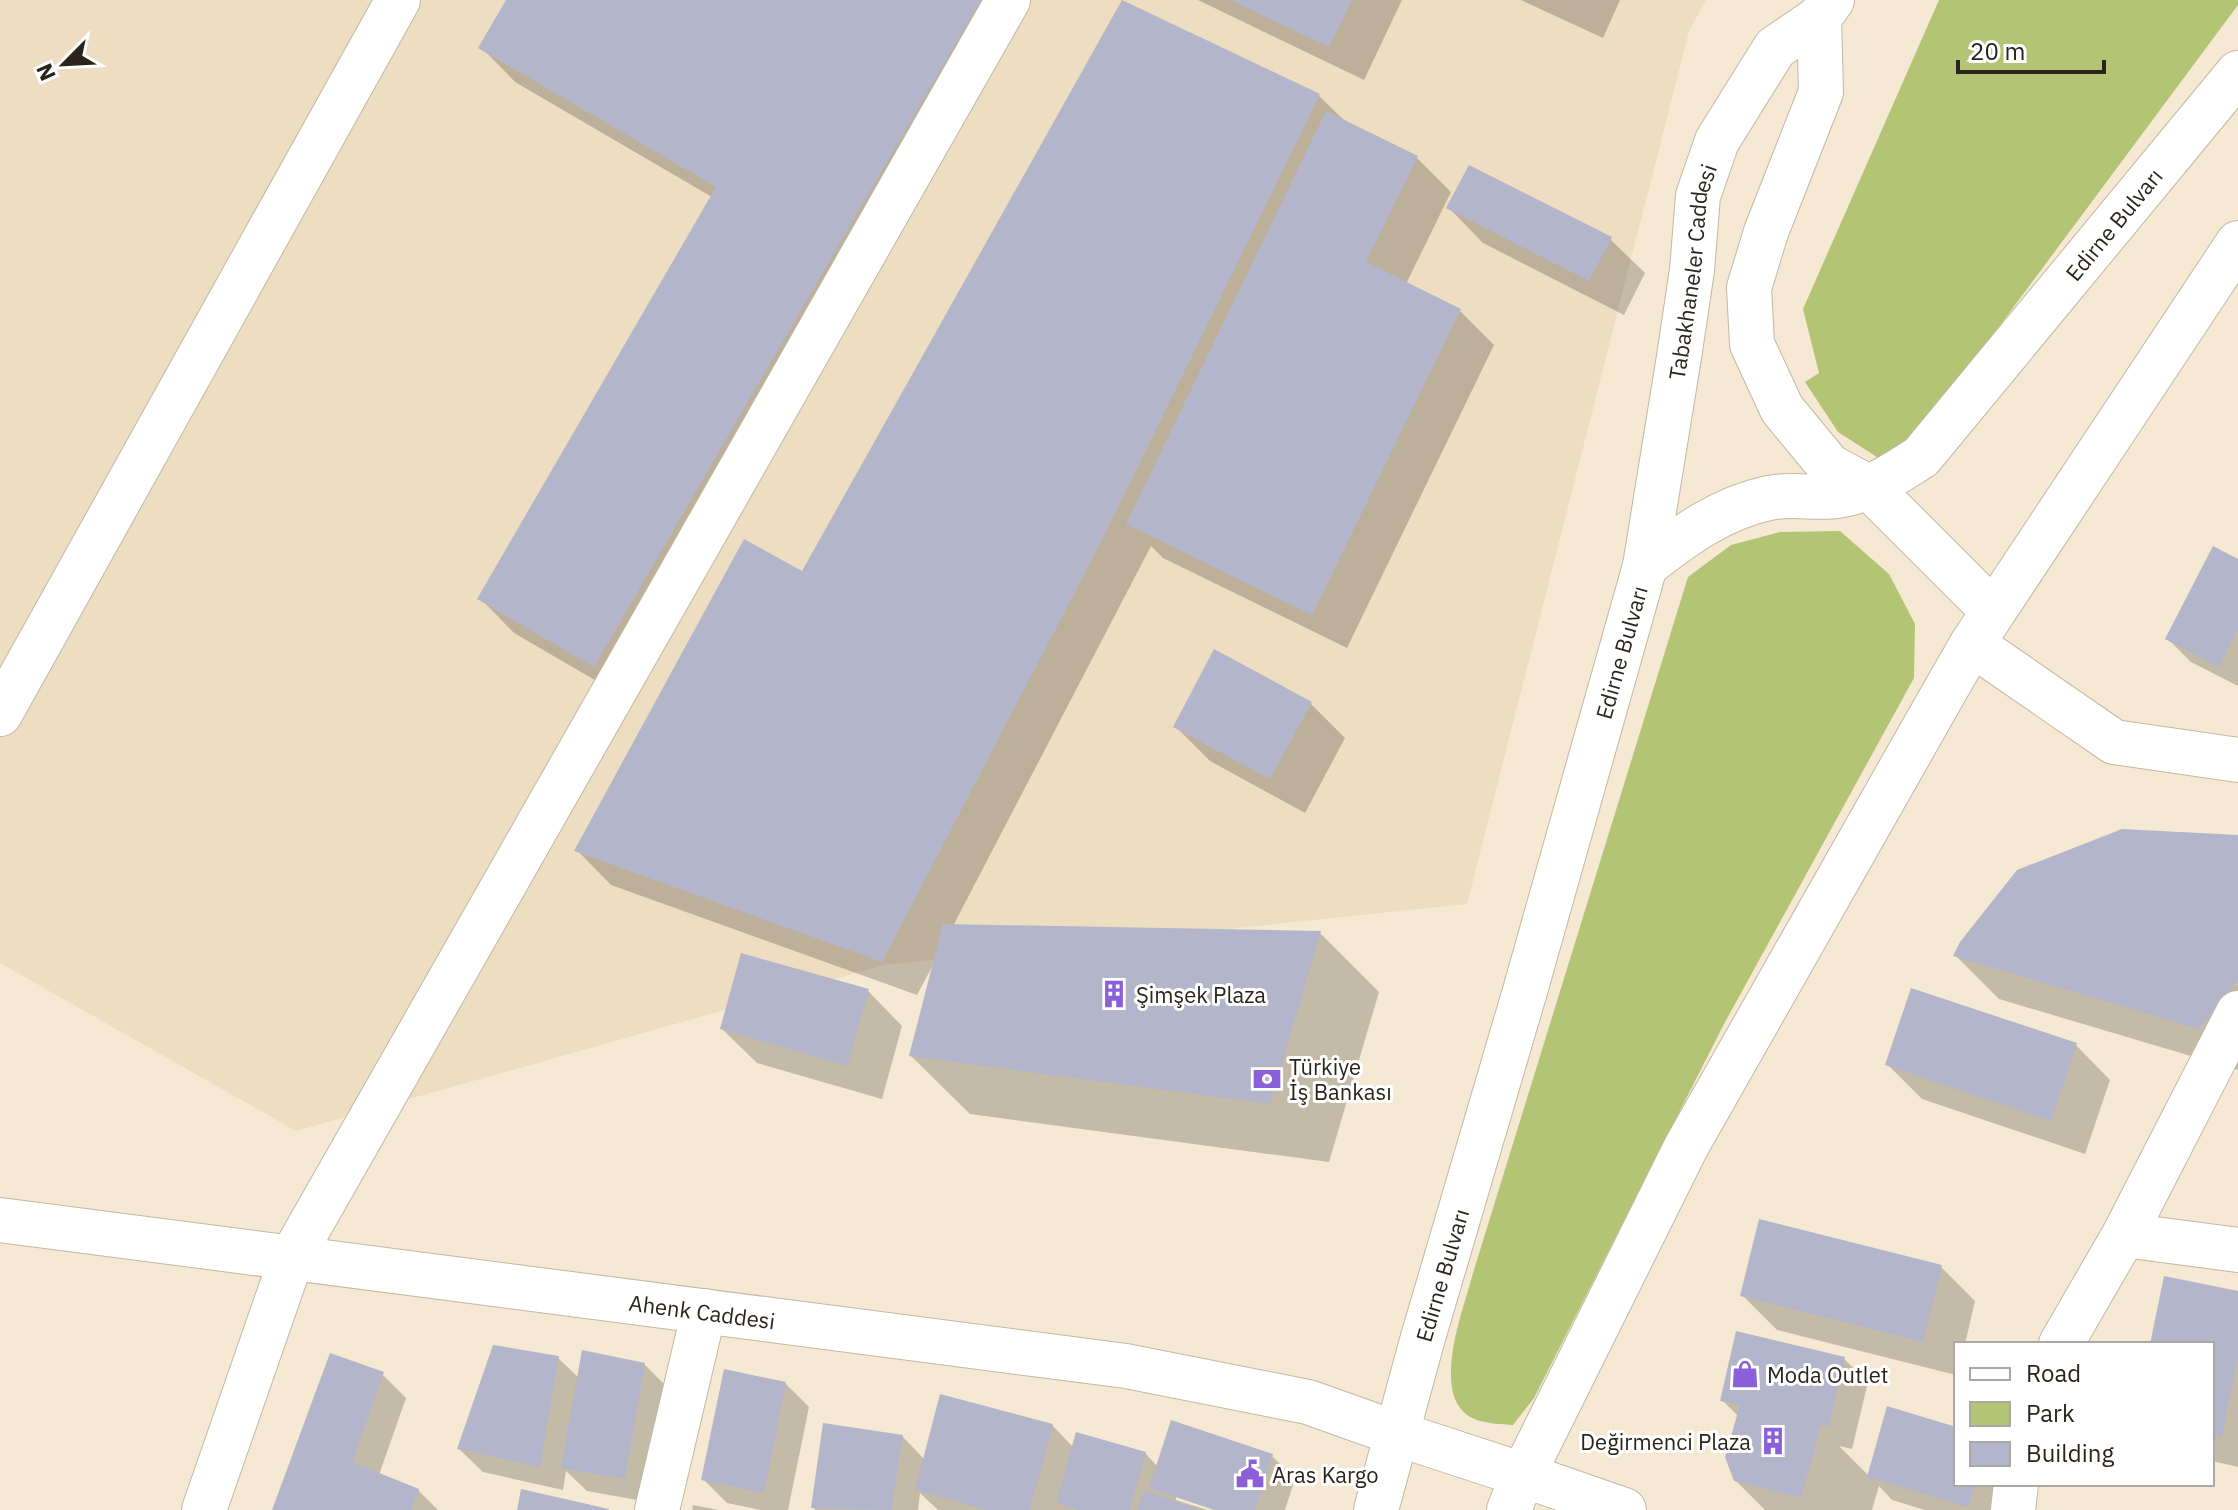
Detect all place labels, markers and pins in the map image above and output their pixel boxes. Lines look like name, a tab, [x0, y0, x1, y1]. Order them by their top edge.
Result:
building icon: Şimşek Plaza	[1099, 979, 1129, 1009]
place label: Şimşek Plaza	[1136, 980, 1266, 1009]
place label: Türkiye İş Bankası	[1289, 1052, 1392, 1106]
bank icon: Türkiye İş Bankası	[1252, 1064, 1282, 1094]
shop icon: Moda Outlet	[1730, 1359, 1760, 1389]
place label: Moda Outlet	[1767, 1360, 1888, 1389]
building icon: Değirmenci Plaza	[1758, 1426, 1788, 1456]
place label: Değirmenci Plaza	[1580, 1427, 1751, 1456]
public building icon: Aras Kargo	[1235, 1459, 1265, 1489]
place label: Aras Kargo	[1272, 1460, 1378, 1489]

